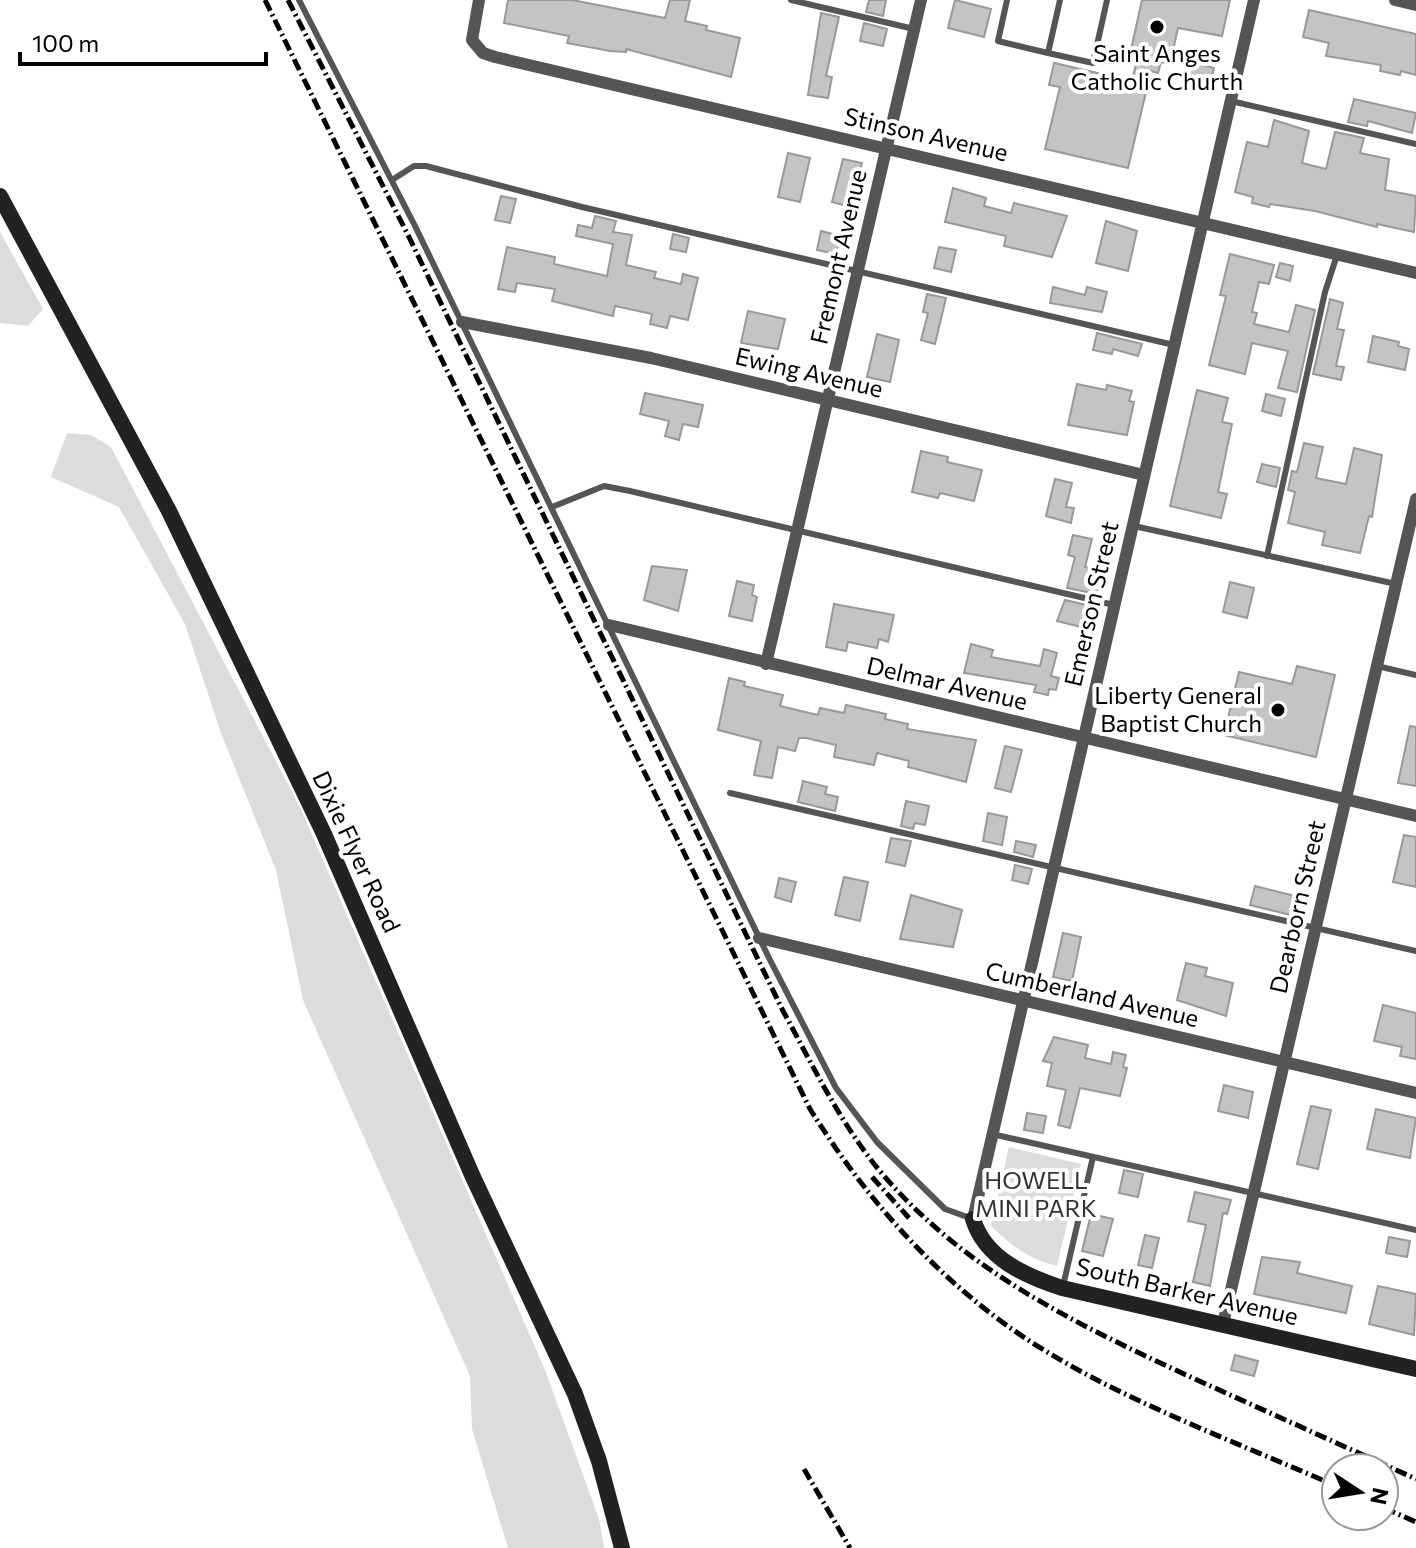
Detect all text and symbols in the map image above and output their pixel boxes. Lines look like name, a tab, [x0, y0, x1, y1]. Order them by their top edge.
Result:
scale bar	[20, 16, 266, 66]
marker: Saint Anges Catholic Churth	[1148, 18, 1166, 36]
text: 100 m	[32, 28, 99, 57]
place label: Saint Anges Catholic Churth	[1071, 38, 1243, 95]
street label: Stinson Avenue	[842, 101, 1011, 166]
street label: Fremont Avenue	[803, 166, 872, 347]
street label: Ewing Avenue	[733, 340, 886, 403]
street label: Emerson Street	[1057, 518, 1124, 689]
street label: Delmar Avenue	[864, 650, 1031, 715]
place label: Liberty General Baptist Church	[1094, 680, 1262, 737]
marker: Liberty General Baptist Church	[1269, 701, 1287, 719]
street label: Dixie Flyer Road	[307, 766, 407, 937]
street label: Dearborn Street	[1263, 817, 1331, 996]
street label: Cumberland Avenue	[983, 955, 1202, 1032]
park label: HOWELL MINI PARK	[975, 1165, 1097, 1222]
street label: South Barker Avenue	[1073, 1251, 1301, 1330]
north arrow	[1320, 1452, 1400, 1532]
text: N	[1365, 1485, 1395, 1507]

